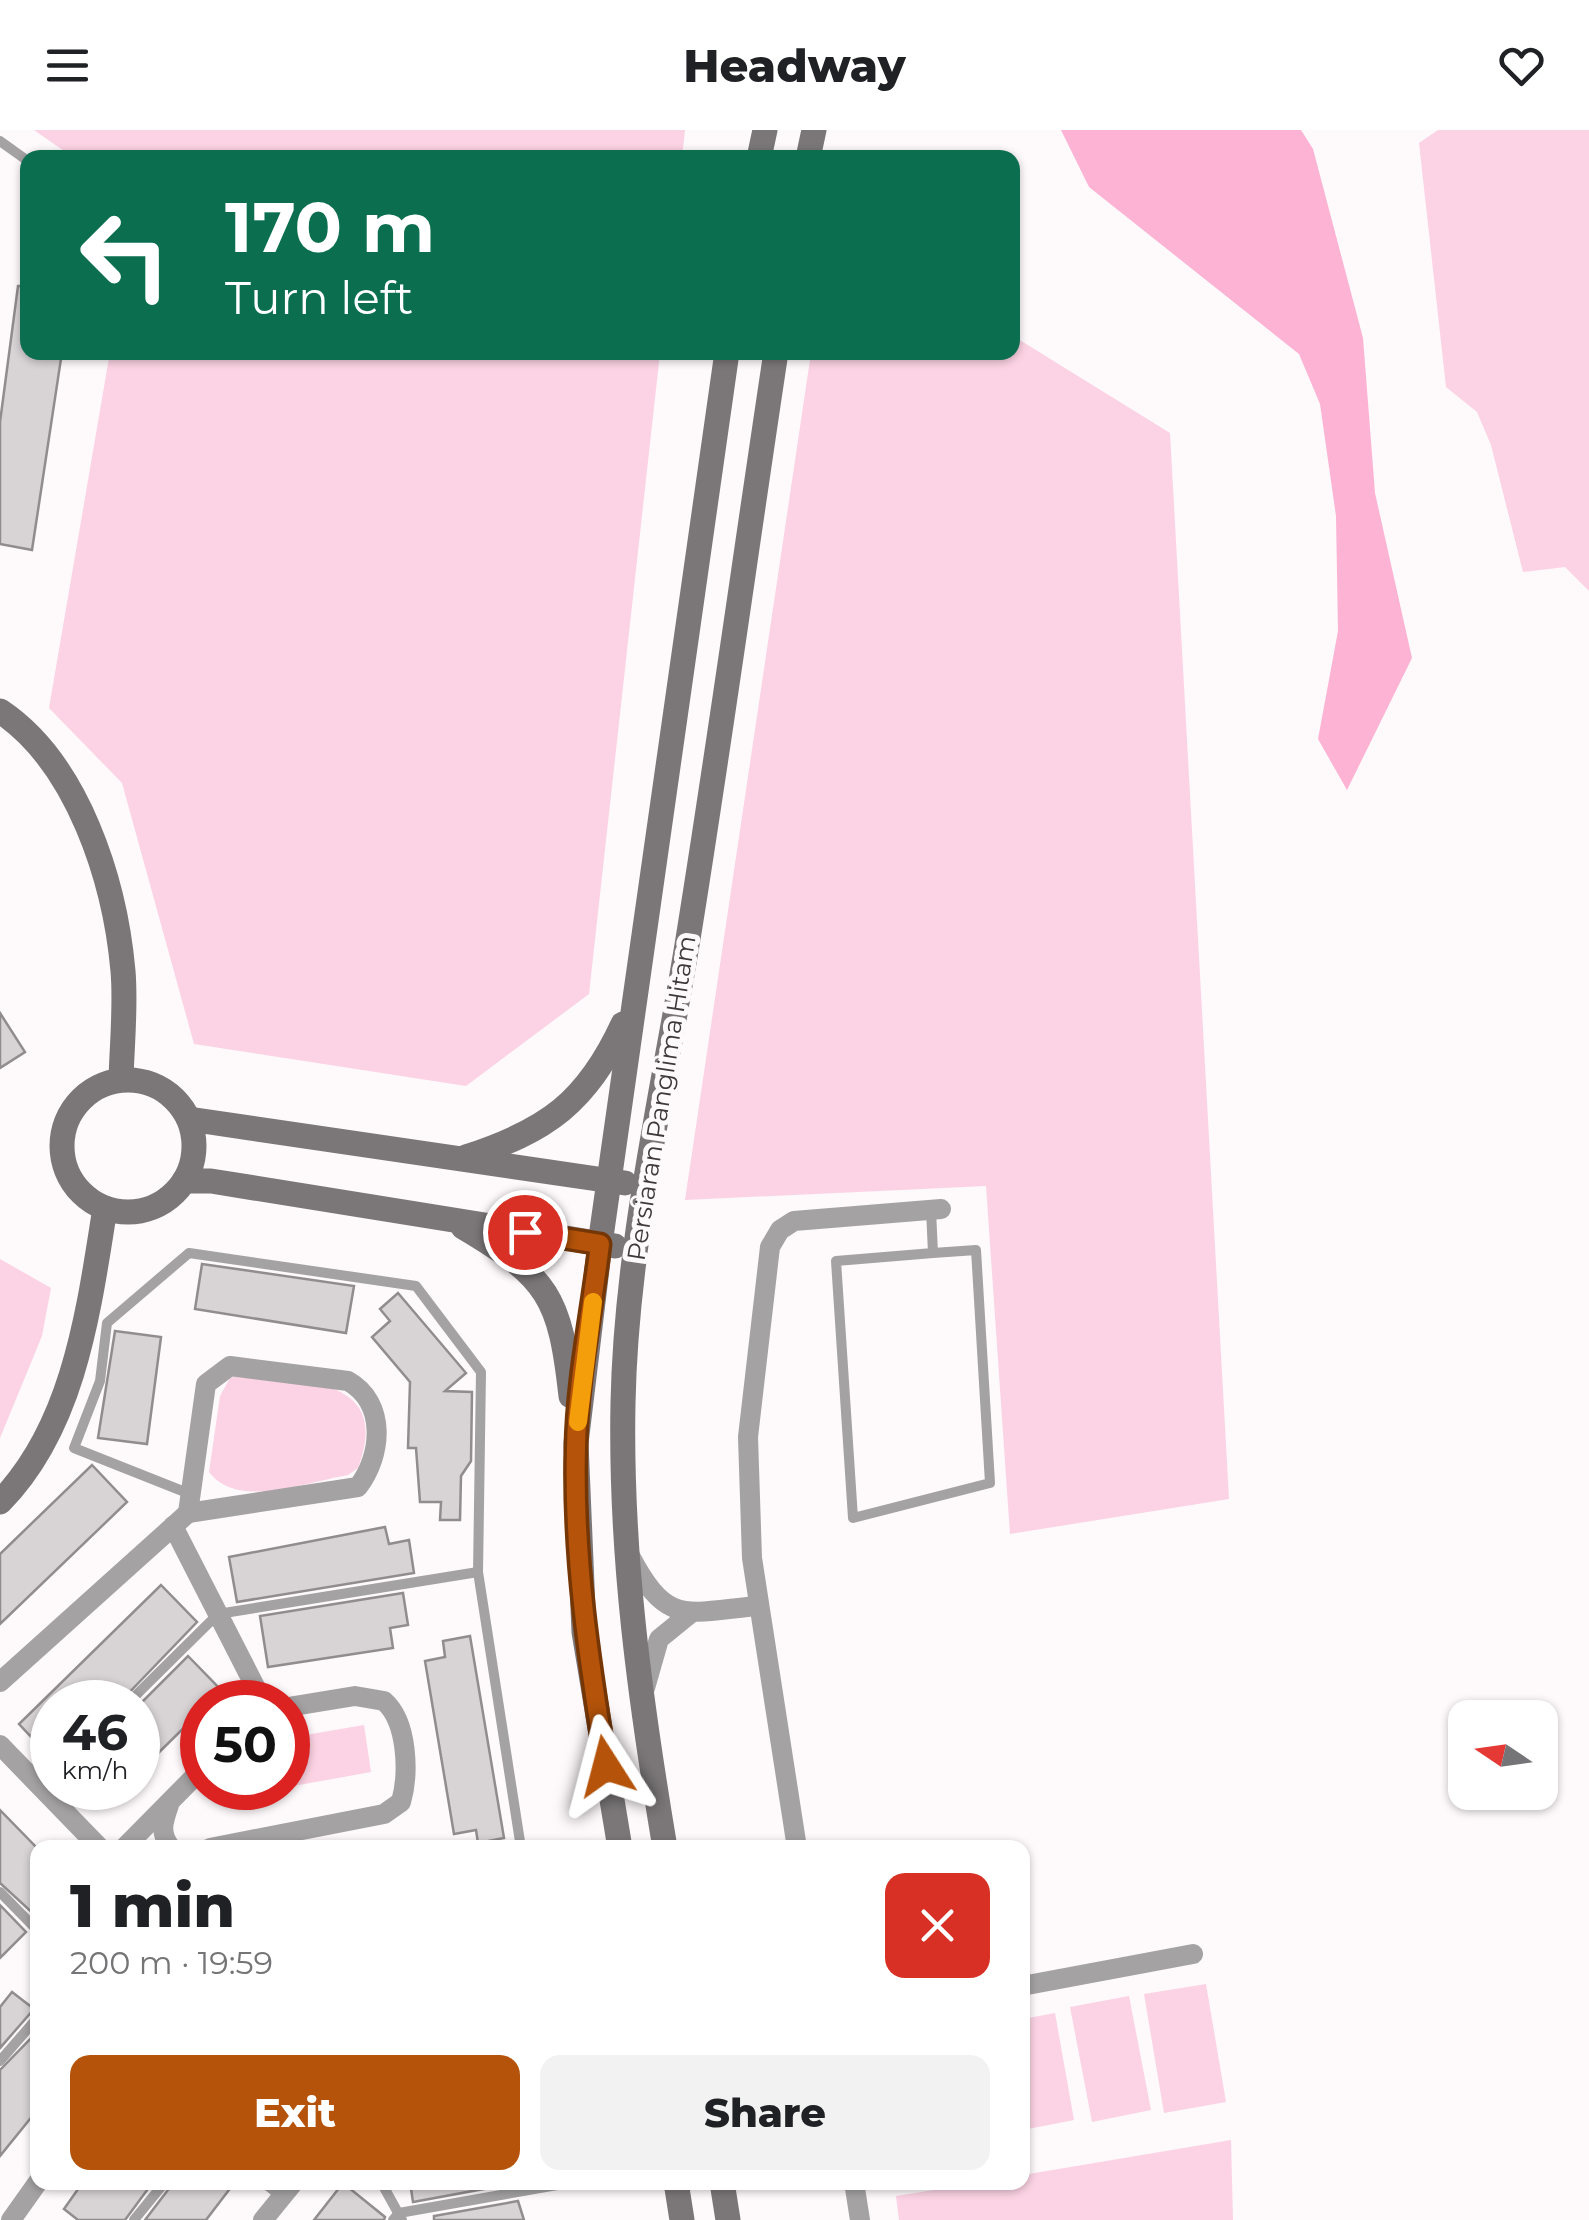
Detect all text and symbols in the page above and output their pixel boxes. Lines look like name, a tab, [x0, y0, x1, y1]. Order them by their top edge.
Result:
icon: menu	[40, 38, 95, 93]
text: Headway	[683, 38, 906, 93]
icon: heart	[1494, 38, 1549, 93]
text: 170 m	[225, 184, 435, 270]
icon: left	[60, 190, 190, 320]
text: Turn left	[225, 270, 413, 325]
street label: Persiaran Panglima Hitam	[620, 933, 702, 1263]
pin	[483, 1190, 568, 1275]
icon: arrive	[498, 1205, 553, 1260]
speed limit sign: 50	[180, 1680, 310, 1810]
north arrow	[1448, 1700, 1558, 1810]
map controls	[1448, 1700, 1558, 1810]
text: 46	[62, 1702, 128, 1763]
position arrow	[554, 1714, 658, 1818]
text: km/h	[62, 1755, 128, 1785]
text: 1 min	[70, 1869, 235, 1942]
button: close	[885, 1873, 990, 1978]
text: 200 m · 19:59	[70, 1943, 273, 1982]
button: Exit	[70, 2055, 520, 2170]
button: Share	[540, 2055, 990, 2170]

